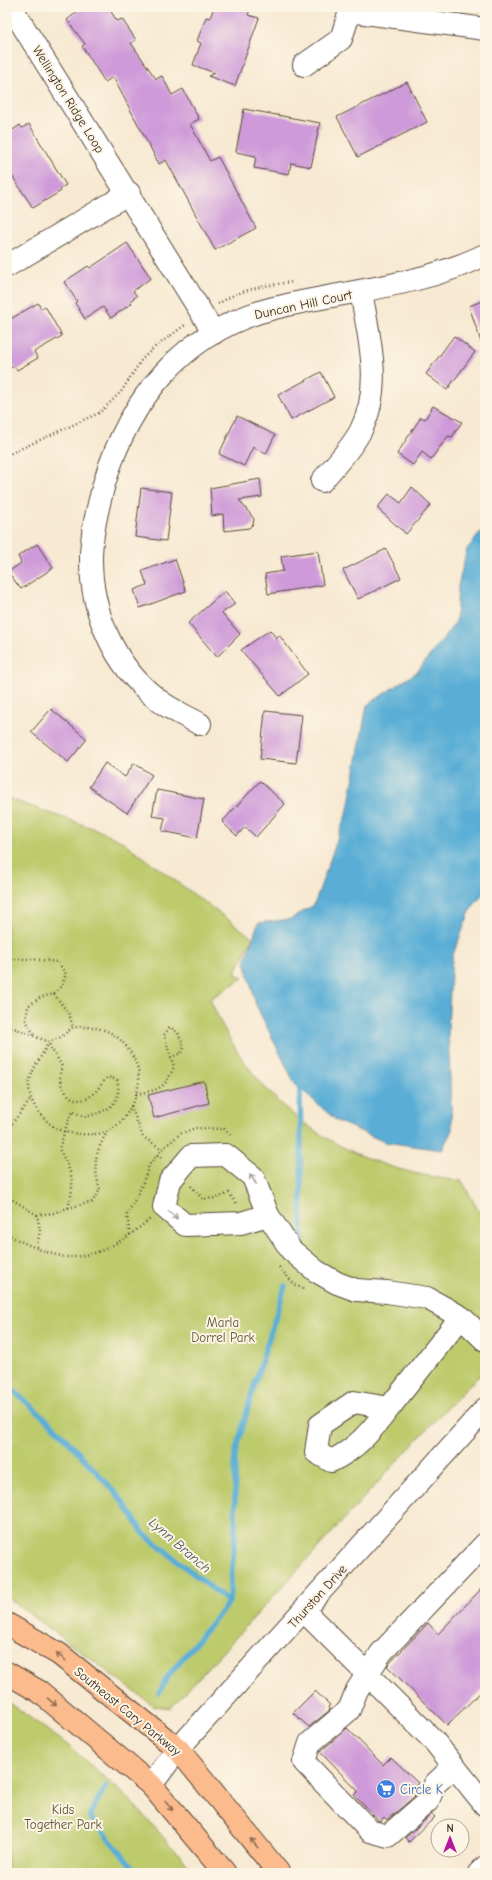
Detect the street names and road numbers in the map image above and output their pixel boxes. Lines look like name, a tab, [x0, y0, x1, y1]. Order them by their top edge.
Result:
street label: Wellington Ridge Loop	[29, 43, 108, 156]
street label: Duncan Hill Court	[253, 287, 354, 322]
street label: Thurston Drive	[285, 1561, 350, 1631]
street label: Southeast Cary Parkway	[71, 1664, 184, 1759]

